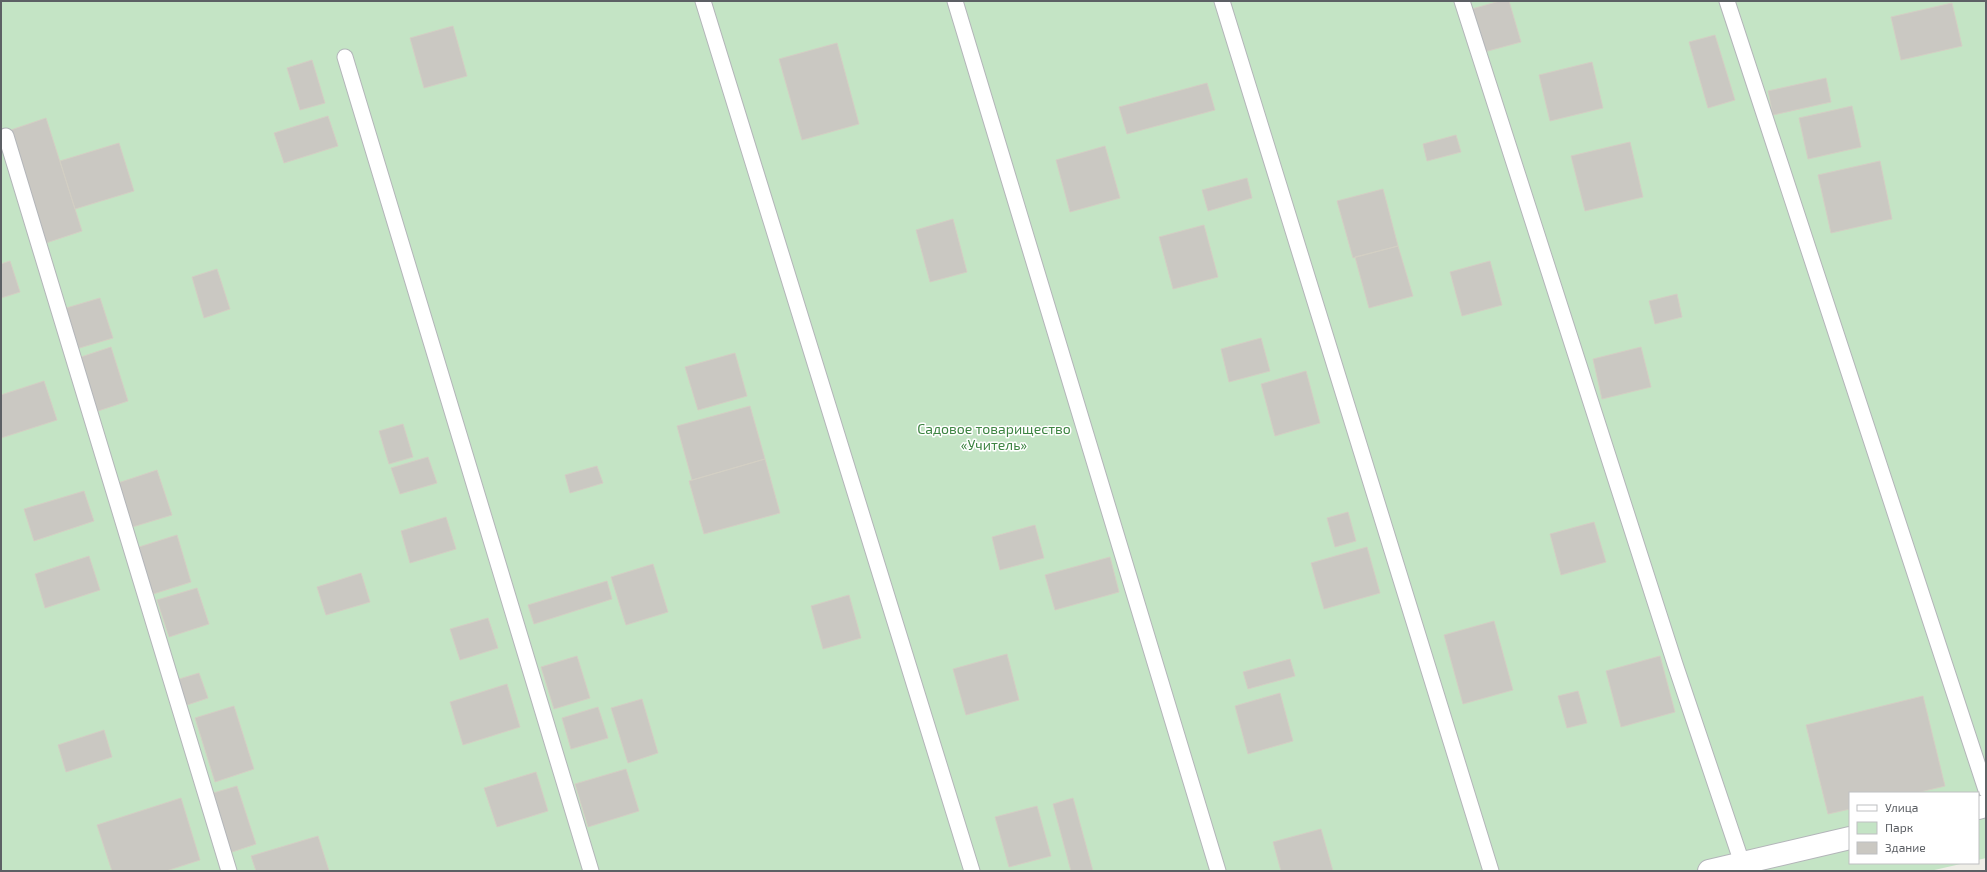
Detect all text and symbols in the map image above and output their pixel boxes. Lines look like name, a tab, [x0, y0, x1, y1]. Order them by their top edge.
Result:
park label: Садовое товарищество «Учитель»	[917, 420, 1071, 453]
legend	[1849, 792, 1979, 864]
text: Улица	[1885, 800, 1918, 814]
text: Парк	[1885, 820, 1914, 834]
text: Здание	[1885, 840, 1926, 854]

